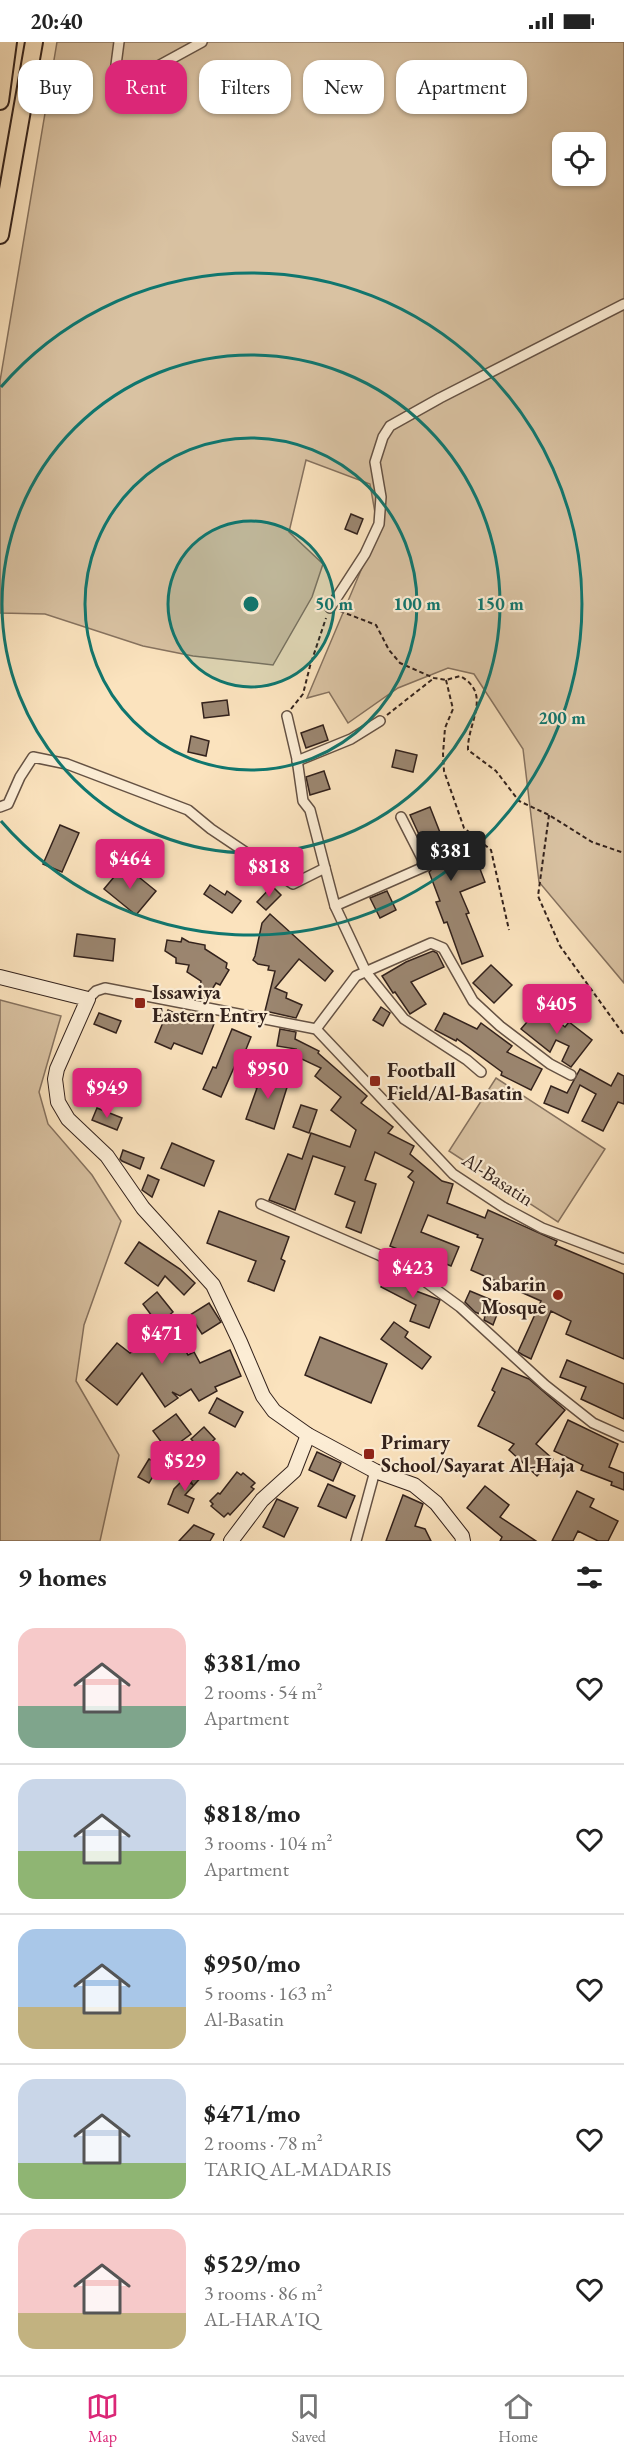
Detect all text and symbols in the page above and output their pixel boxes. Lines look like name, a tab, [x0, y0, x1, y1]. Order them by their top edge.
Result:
text: 20:40	[30, 7, 83, 36]
chip: Buy	[18, 60, 93, 114]
chip: Rent	[105, 60, 187, 114]
chip: Filters	[199, 60, 291, 114]
chip: New	[303, 60, 384, 114]
chip: Apartment	[396, 60, 527, 114]
map controls	[552, 132, 606, 186]
button: locate	[552, 132, 606, 186]
text: 50 m	[315, 592, 353, 615]
text: 100 m	[393, 592, 441, 615]
text: 150 m	[476, 592, 524, 615]
centre of rings	[241, 594, 261, 614]
text: 200 m	[538, 706, 586, 729]
pin: $381	[415, 831, 487, 882]
text: $381	[431, 837, 471, 863]
pin: $464	[94, 839, 166, 890]
text: $464	[110, 845, 150, 871]
pin: $818	[233, 847, 305, 898]
text: $818	[249, 853, 289, 879]
place label: Issawiya Eastern Entry	[152, 979, 268, 1028]
pin: $405	[521, 984, 593, 1035]
text: $405	[537, 990, 577, 1016]
marker: Issawiya Eastern Entry	[133, 996, 147, 1010]
pin: $950	[232, 1049, 304, 1100]
text: $950	[248, 1055, 288, 1081]
place label: Football Field/Al-Basatin	[387, 1057, 523, 1106]
pin: $949	[71, 1068, 143, 1119]
text: $949	[87, 1074, 127, 1100]
marker: Football Field/Al-Basatin	[368, 1074, 382, 1088]
street label: Al-Basatin	[457, 1146, 539, 1212]
pin: $423	[377, 1248, 449, 1299]
text: $423	[393, 1254, 433, 1280]
place label: Sabarin Mosque	[481, 1271, 546, 1320]
marker: Sabarin Mosque	[551, 1288, 565, 1302]
pin: $471	[126, 1314, 198, 1365]
text: $471	[142, 1320, 182, 1346]
place label: Primary School/Sayarat Al-Haja	[381, 1429, 575, 1478]
pin: $529	[149, 1441, 221, 1492]
text: $529	[165, 1447, 205, 1473]
marker: Primary School/Sayarat Al-Haja	[362, 1447, 376, 1461]
text: 9 homes	[18, 1560, 107, 1594]
icon: filters	[573, 1561, 606, 1594]
text: $381/mo	[204, 1645, 300, 1679]
icon: home	[66, 1652, 138, 1724]
icon: heart	[573, 1672, 606, 1705]
text: 2 rooms · 54 m²	[204, 1679, 323, 1705]
text: Apartment	[204, 1705, 289, 1731]
text: $818/mo	[204, 1796, 300, 1830]
icon: home	[66, 1803, 138, 1875]
icon: heart	[573, 1823, 606, 1856]
text: 3 rooms · 104 m²	[204, 1830, 332, 1856]
text: Apartment	[204, 1856, 289, 1882]
text: $950/mo	[204, 1946, 300, 1980]
icon: home	[66, 1953, 138, 2025]
icon: heart	[573, 1973, 606, 2006]
text: 5 rooms · 163 m²	[204, 1980, 332, 2006]
text: Al-Basatin	[204, 2006, 284, 2032]
text: $471/mo	[204, 2096, 300, 2130]
icon: home	[66, 2103, 138, 2175]
icon: heart	[573, 2123, 606, 2156]
text: 2 rooms · 78 m²	[204, 2130, 323, 2156]
text: TARIQ AL-MADARIS	[204, 2156, 391, 2182]
text: $529/mo	[204, 2246, 300, 2280]
icon: home	[66, 2253, 138, 2325]
icon: heart	[573, 2273, 606, 2306]
text: 3 rooms · 86 m²	[204, 2280, 323, 2306]
text: AL-HARA'IQ	[204, 2306, 320, 2332]
tab: Map	[86, 2390, 119, 2447]
tab: Saved	[292, 2390, 326, 2447]
tab: Home	[498, 2390, 538, 2447]

